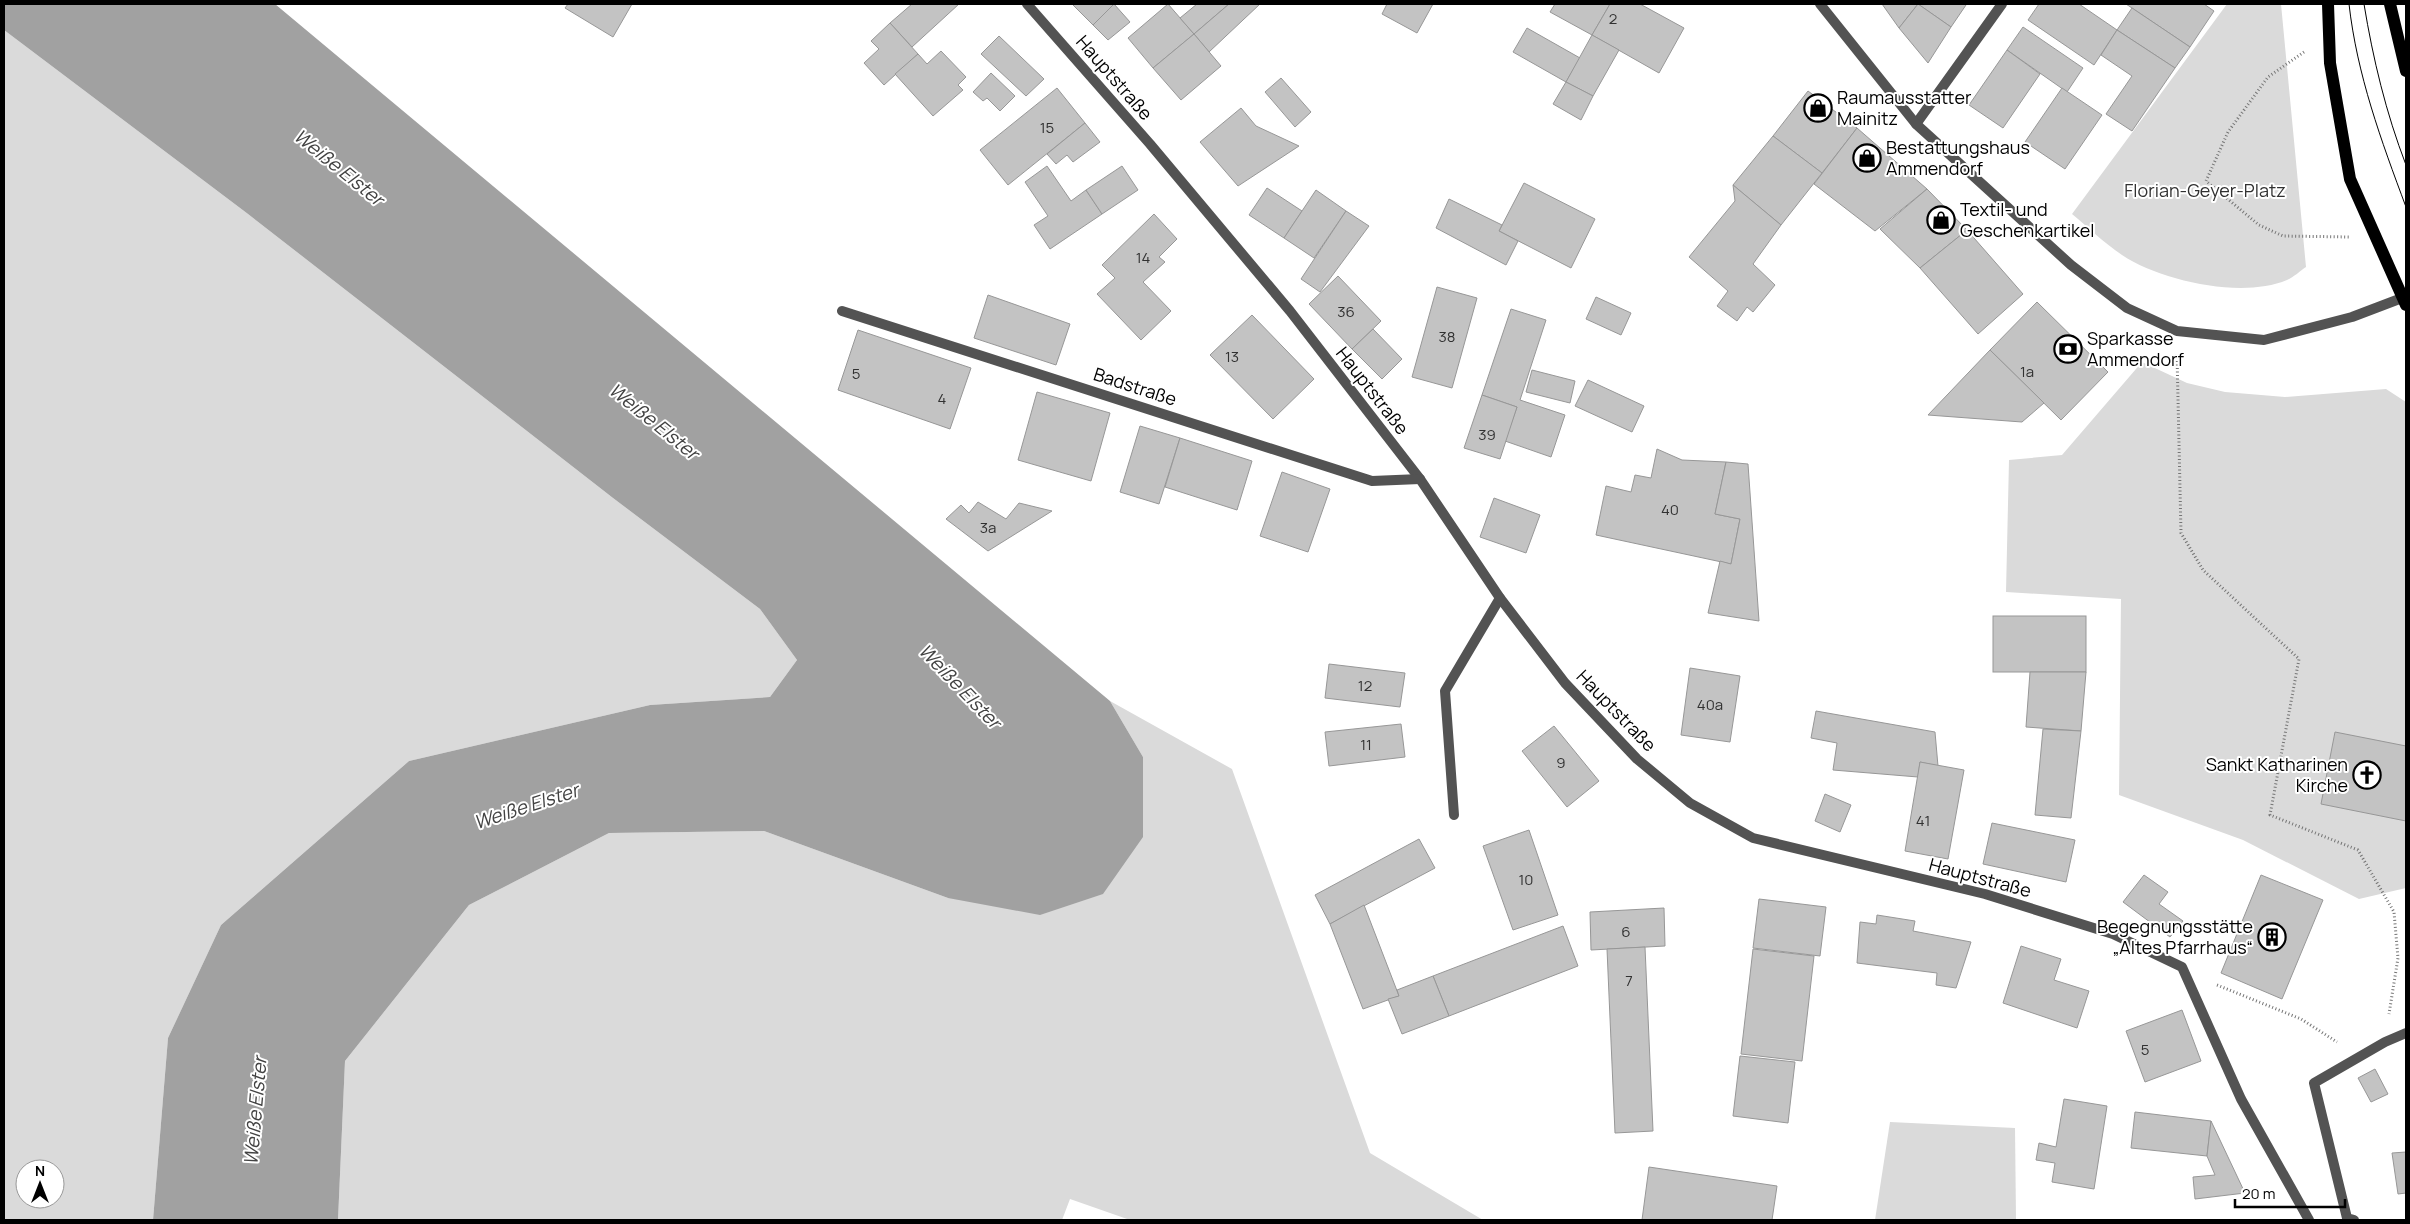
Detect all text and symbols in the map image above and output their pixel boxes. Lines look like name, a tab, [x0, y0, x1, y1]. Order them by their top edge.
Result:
house number: 2	[1609, 8, 1617, 29]
street label: Hauptstraße	[1071, 30, 1158, 125]
place label: Raumausstatter Mainitz	[1837, 85, 1972, 130]
shop icon: Raumausstatter Mainitz	[1803, 93, 1833, 123]
house number: 15	[1040, 117, 1054, 138]
water label: Weiße Elster	[289, 123, 391, 213]
place label: Bestattungshaus Ammendorf	[1886, 135, 2030, 180]
shop icon: Bestattungshaus Ammendorf	[1852, 143, 1882, 173]
park label: Florian-Geyer-Platz	[2124, 178, 2286, 202]
place label: Textil- und Geschenkartikel	[1960, 197, 2095, 242]
shop icon: Textil- und Geschenkartikel	[1926, 205, 1956, 235]
house number: 14	[1136, 247, 1150, 268]
house number: 36	[1337, 301, 1355, 322]
house number: 38	[1438, 326, 1456, 347]
place label: Sparkasse Ammendorf	[2087, 326, 2185, 371]
bank icon: Sparkasse Ammendorf	[2053, 334, 2083, 364]
street label: Hauptstraße	[1331, 342, 1415, 439]
house number: 13	[1225, 346, 1239, 367]
street label: Badstraße	[1091, 361, 1180, 411]
house number: 1a	[2020, 361, 2034, 382]
house number: 5	[852, 363, 860, 384]
water label: Weiße Elster	[604, 377, 706, 467]
house number: 4	[938, 388, 947, 409]
house number: 39	[1478, 424, 1496, 445]
house number: 40	[1661, 499, 1679, 520]
house number: 3a	[980, 517, 996, 538]
water label: Weiße Elster	[913, 638, 1009, 736]
street label: Hauptstraße	[1572, 664, 1662, 756]
house number: 12	[1358, 675, 1372, 696]
house number: 40a	[1697, 694, 1723, 715]
house number: 11	[1360, 734, 1372, 755]
house number: 9	[1556, 752, 1566, 773]
place label: Sankt Katharinen Kirche	[2206, 752, 2348, 797]
church icon: Sankt Katharinen Kirche	[2352, 760, 2382, 790]
water label: Weiße Elster	[470, 776, 584, 835]
house number: 41	[1916, 810, 1930, 831]
street label: Hauptstraße	[1926, 852, 2034, 902]
house number: 10	[1519, 869, 1534, 890]
place label: Begegnungsstätte „Altes Pfarrhaus“	[2097, 914, 2253, 959]
house number: 6	[1621, 921, 1631, 942]
building icon: Begegnungsstätte „Altes Pfarrhaus“	[2257, 922, 2287, 952]
house number: 7	[1625, 970, 1633, 991]
house number: 5	[2141, 1039, 2149, 1060]
water label: Weiße Elster	[237, 1053, 273, 1166]
north arrow	[15, 1159, 65, 1209]
text: N	[35, 1161, 45, 1180]
scale bar	[2235, 1176, 2345, 1208]
text: 20 m	[2242, 1183, 2275, 1204]

